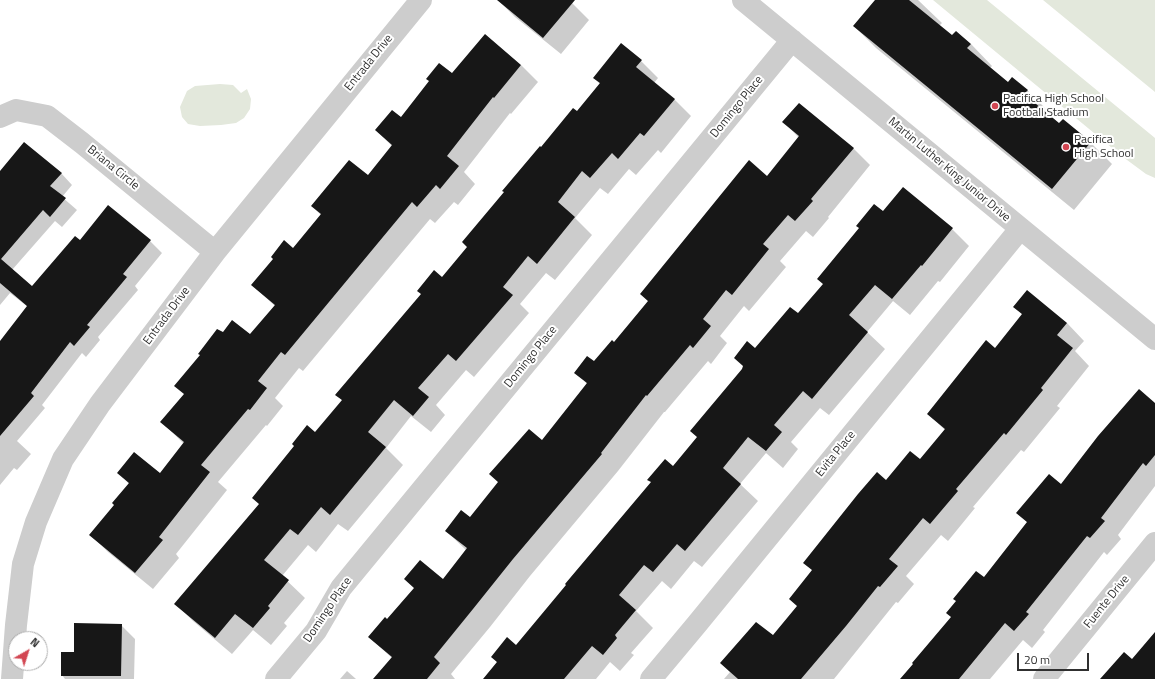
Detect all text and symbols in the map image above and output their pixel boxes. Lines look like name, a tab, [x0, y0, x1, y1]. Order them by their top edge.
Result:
street label: Entrada Drive	[342, 32, 396, 94]
street label: Domingo Place	[708, 73, 766, 141]
place label: Pacifica High School Football Stadium	[1003, 92, 1104, 120]
marker: Pacifica High School Football Stadium	[990, 101, 1000, 111]
street label: Martin Luther King Junior Drive	[885, 115, 1013, 225]
place label: Pacifica High School	[1074, 133, 1134, 161]
marker: Pacifica High School	[1061, 142, 1071, 152]
street label: Briana Circle	[84, 143, 142, 193]
street label: Entrada Drive	[141, 284, 193, 348]
street label: Domingo Place	[502, 323, 560, 391]
street label: Evita Place	[813, 428, 859, 480]
street label: Fuente Drive	[1081, 573, 1133, 631]
street label: Domingo Place	[301, 575, 355, 645]
north arrow	[8, 631, 48, 671]
text: N	[27, 634, 43, 651]
scale bar	[1019, 645, 1091, 671]
text: 20 m	[1024, 650, 1050, 669]

